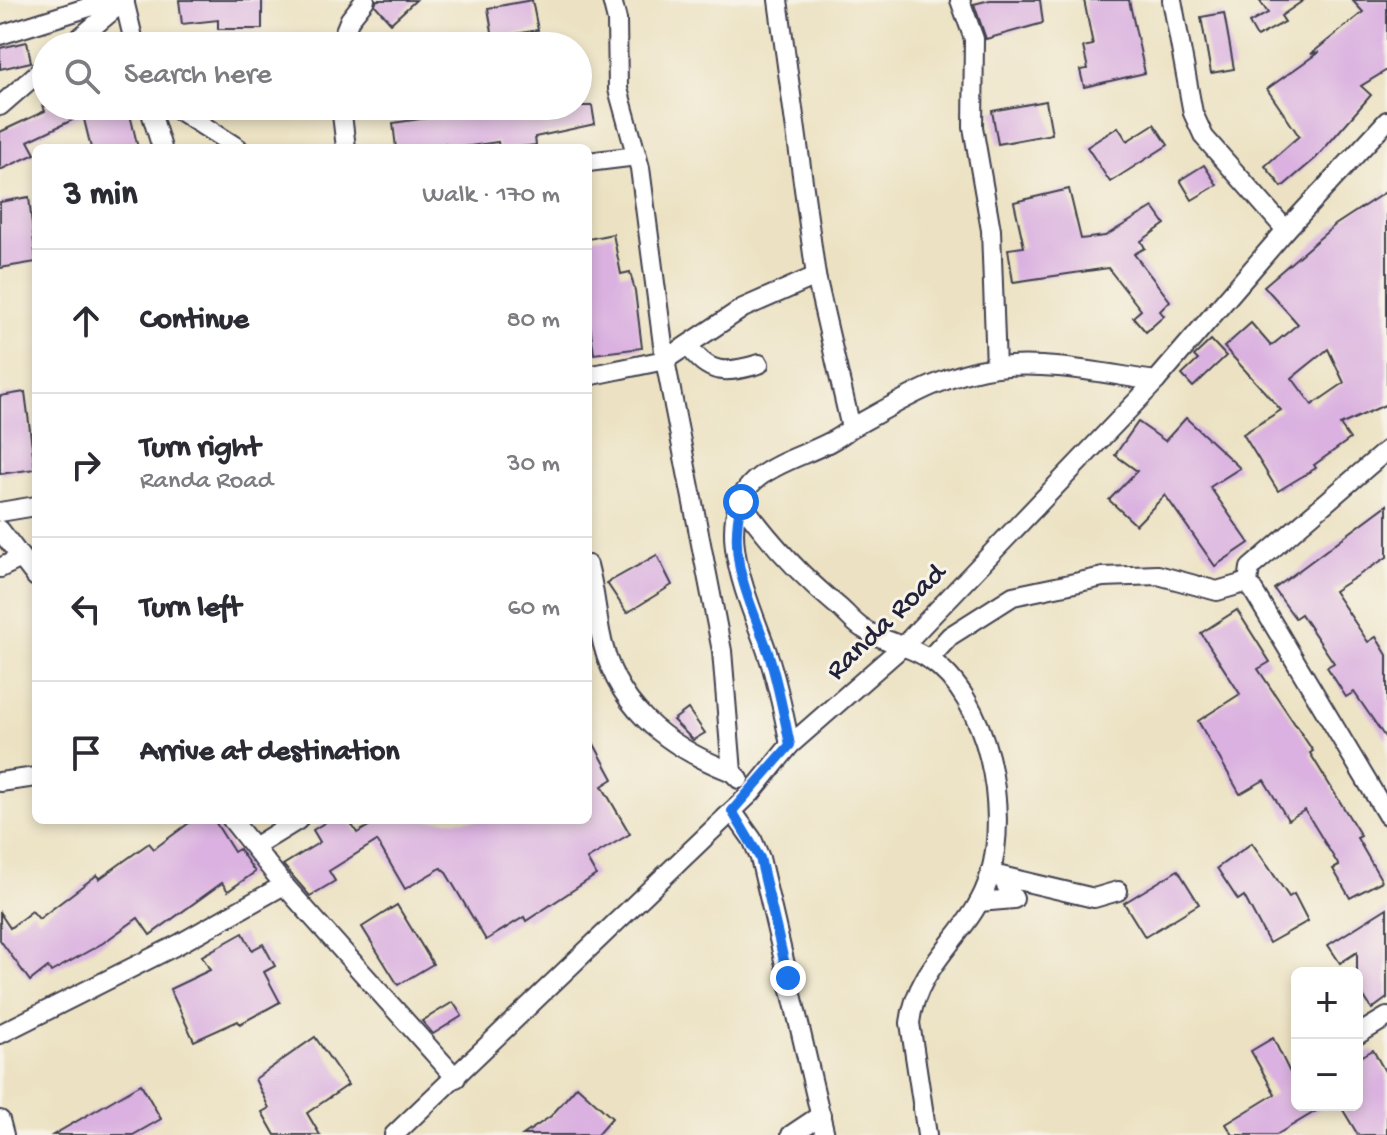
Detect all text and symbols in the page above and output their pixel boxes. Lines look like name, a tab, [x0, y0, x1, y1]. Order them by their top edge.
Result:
search box	[32, 32, 592, 120]
icon: search	[60, 54, 104, 98]
text: Search here	[124, 59, 272, 94]
text: 3 min	[64, 176, 137, 216]
text: Walk · 170 m	[422, 181, 560, 212]
icon: ahead	[64, 299, 108, 343]
text: Continue	[140, 304, 249, 339]
text: 80 m	[506, 306, 560, 337]
text: Turn right	[140, 432, 260, 467]
icon: right	[64, 443, 108, 487]
text: 30 m	[507, 450, 560, 481]
text: Randa Road	[140, 467, 273, 498]
route start	[723, 484, 759, 520]
street label: Randa Road	[820, 556, 956, 689]
icon: left	[64, 587, 108, 631]
text: Turn left	[140, 592, 241, 627]
text: 60 m	[507, 594, 560, 625]
icon: arrive	[64, 731, 108, 775]
text: Arrive at destination	[140, 736, 400, 771]
route end	[770, 960, 806, 996]
map controls	[1291, 967, 1363, 1111]
button: +	[1291, 967, 1363, 1039]
button: −	[1291, 1039, 1363, 1111]

